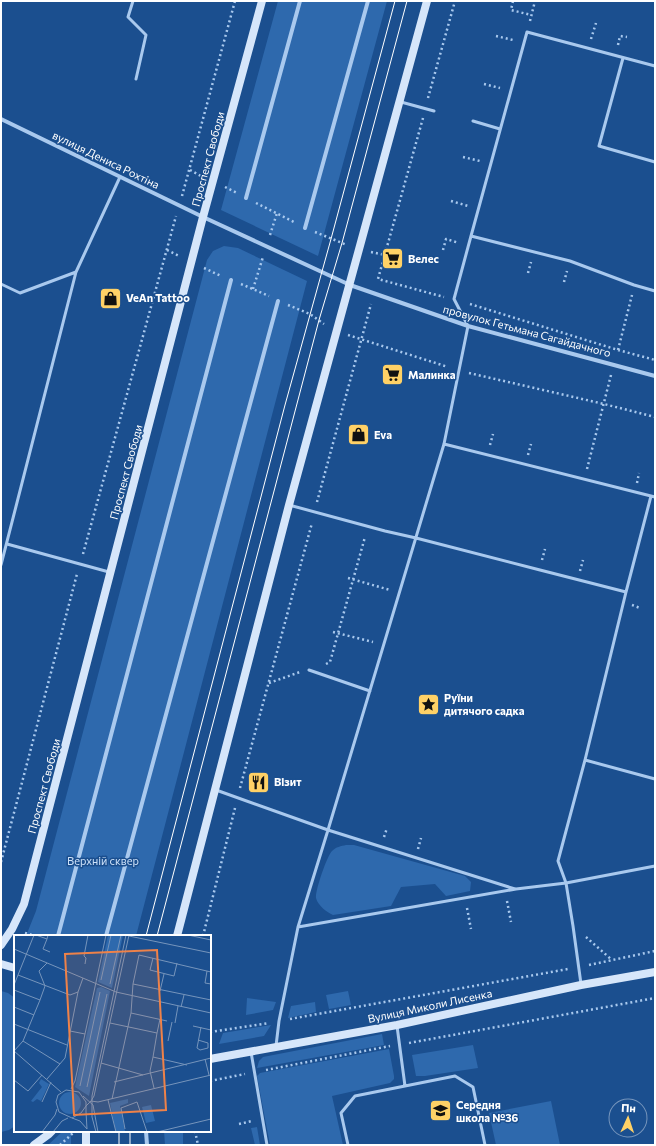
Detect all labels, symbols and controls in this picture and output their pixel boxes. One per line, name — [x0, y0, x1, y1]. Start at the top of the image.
street label: Проспект Свободи — [189, 110, 226, 208]
street label: вулиця Дениса Рохтіна — [51, 128, 162, 191]
supermarket icon: Велес — [380, 246, 406, 272]
place label: Велес — [408, 252, 439, 265]
shop icon: VeAn Tattoo — [98, 285, 124, 311]
place label: VeAn Tattoo — [126, 291, 190, 304]
street label: провулок Гетьмана Сагайдачного — [442, 302, 613, 359]
supermarket icon: Малинка — [380, 362, 406, 388]
place label: Малинка — [408, 368, 456, 381]
shop icon: Eva — [345, 422, 371, 448]
street label: Проспект Свободи — [107, 423, 144, 521]
place label: Eva — [374, 428, 392, 441]
place icon: Руїни дитячого садка — [415, 691, 441, 717]
place label: Руїни дитячого садка — [444, 691, 525, 717]
street label: Проспект Свободи — [25, 737, 62, 835]
restaurant icon: Візит — [246, 769, 272, 795]
place label: Візит — [274, 775, 302, 788]
park label: Верхній сквер — [67, 854, 139, 867]
inset map — [14, 935, 211, 1132]
street label: Вулиця Миколи Лисенка — [367, 986, 493, 1025]
school or university icon: Середня школа №36 — [428, 1098, 454, 1124]
place label: Середня школа №36 — [456, 1098, 519, 1124]
north arrow — [608, 1098, 648, 1138]
text: Пн — [621, 1101, 636, 1114]

